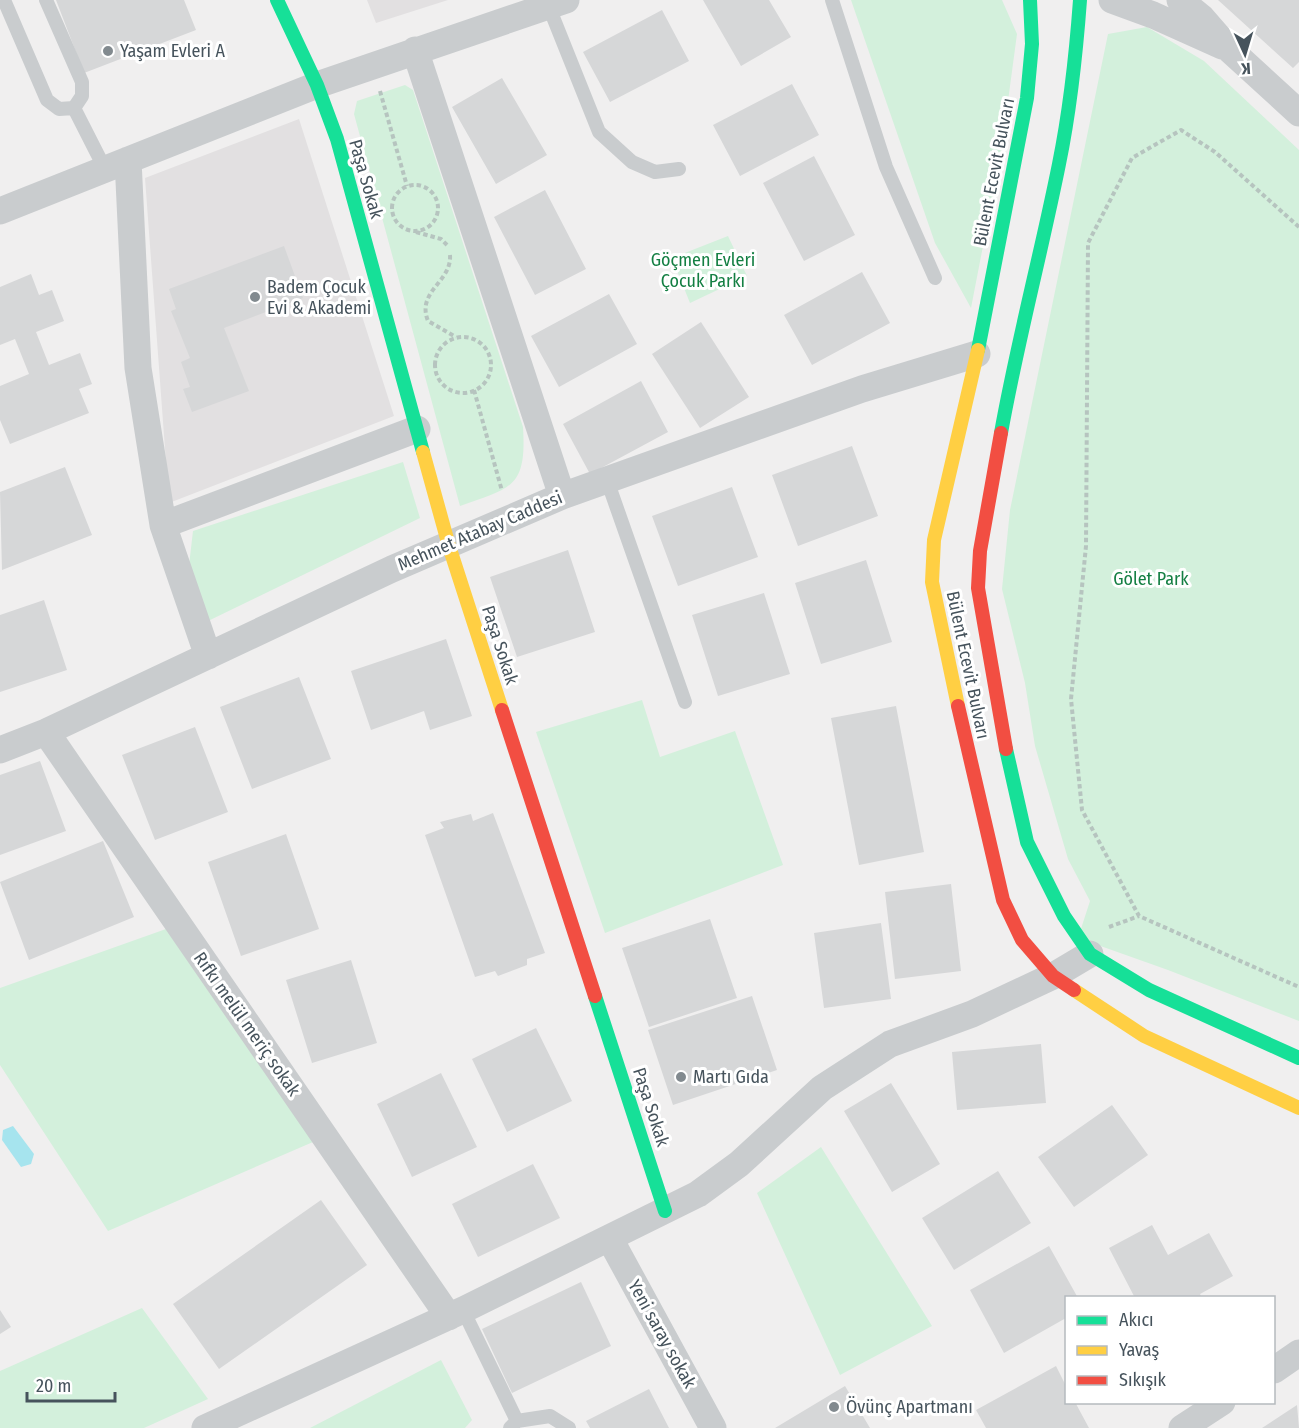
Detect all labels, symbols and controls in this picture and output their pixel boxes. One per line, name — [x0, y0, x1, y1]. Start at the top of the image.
north arrow — [1215, 24, 1275, 84]
place label: Yaşam Evleri A — [120, 40, 225, 62]
marker: Yaşam Evleri A — [101, 44, 115, 58]
text: K — [1240, 59, 1251, 78]
street label: Bülent Ecevit Bulvarı — [969, 96, 1019, 248]
street label: Paşa Sokak — [344, 137, 388, 222]
park label: Göçmen Evleri Çocuk Parkı — [651, 249, 755, 292]
place label: Badem Çocuk Evi & Akademi — [267, 276, 371, 319]
marker: Badem Çocuk Evi & Akademi — [248, 290, 262, 304]
street label: Mehmet Atabay Caddesi — [394, 486, 566, 576]
park label: Gölet Park — [1113, 568, 1189, 590]
street label: Bülent Ecevit Bulvarı — [942, 589, 994, 741]
street label: Paşa Sokak — [477, 603, 523, 688]
street label: Rıfkı melül meriç sokak — [189, 948, 305, 1101]
street label: Paşa Sokak — [628, 1065, 674, 1150]
place label: Martı Gıda — [693, 1066, 769, 1088]
marker: Martı Gıda — [674, 1070, 688, 1084]
street label: Yeni saray sokak — [623, 1276, 701, 1393]
legend — [1065, 1296, 1275, 1404]
text: Akıcı — [1119, 1309, 1154, 1331]
text: Yavaş — [1119, 1339, 1160, 1361]
scale bar — [27, 1365, 116, 1403]
text: Sıkışık — [1119, 1369, 1167, 1391]
text: 20 m — [36, 1375, 71, 1397]
place label: Övünç Apartmanı — [846, 1396, 973, 1418]
marker: Övünç Apartmanı — [827, 1400, 841, 1414]

